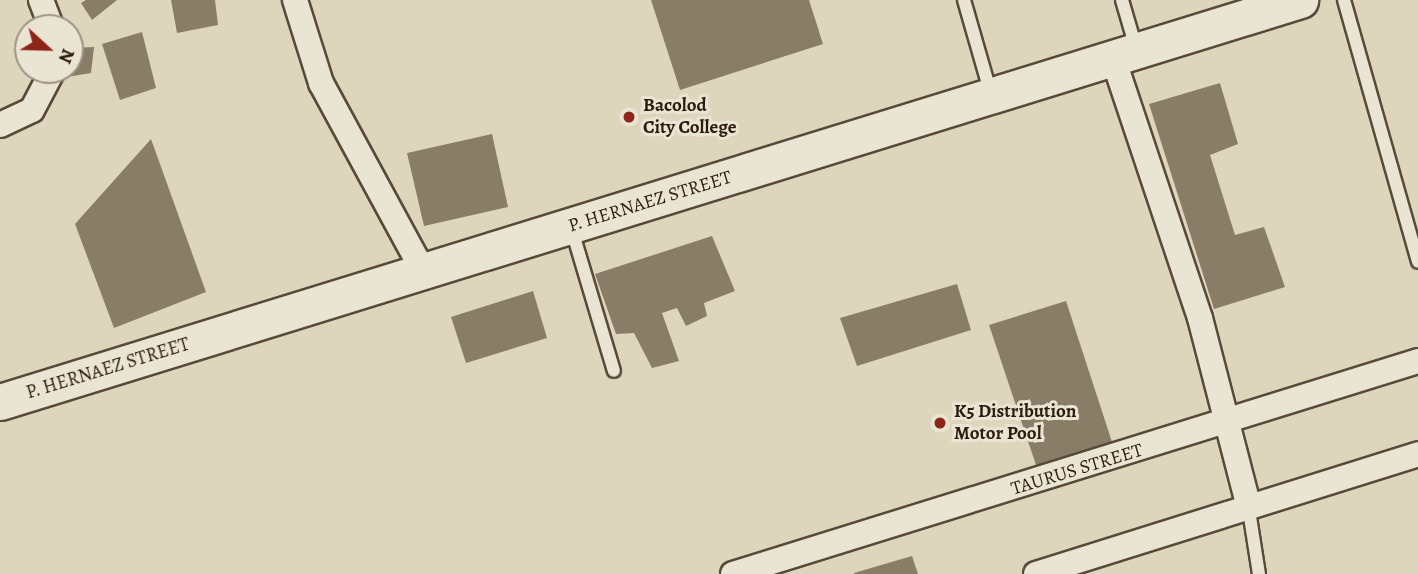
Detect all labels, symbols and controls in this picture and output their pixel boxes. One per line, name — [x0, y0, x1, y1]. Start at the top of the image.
north arrow — [14, 14, 84, 84]
text: N — [52, 45, 81, 67]
place label: Bacolod City College — [643, 95, 737, 139]
marker: Bacolod City College — [621, 109, 637, 125]
street label: P. HERNAEZ STREET — [565, 166, 735, 238]
street label: P. HERNAEZ STREET — [23, 333, 193, 405]
place label: K5 Distribution Motor Pool — [954, 401, 1076, 445]
marker: K5 Distribution Motor Pool — [932, 415, 948, 431]
street label: TAURUS STREET — [1008, 439, 1146, 501]

